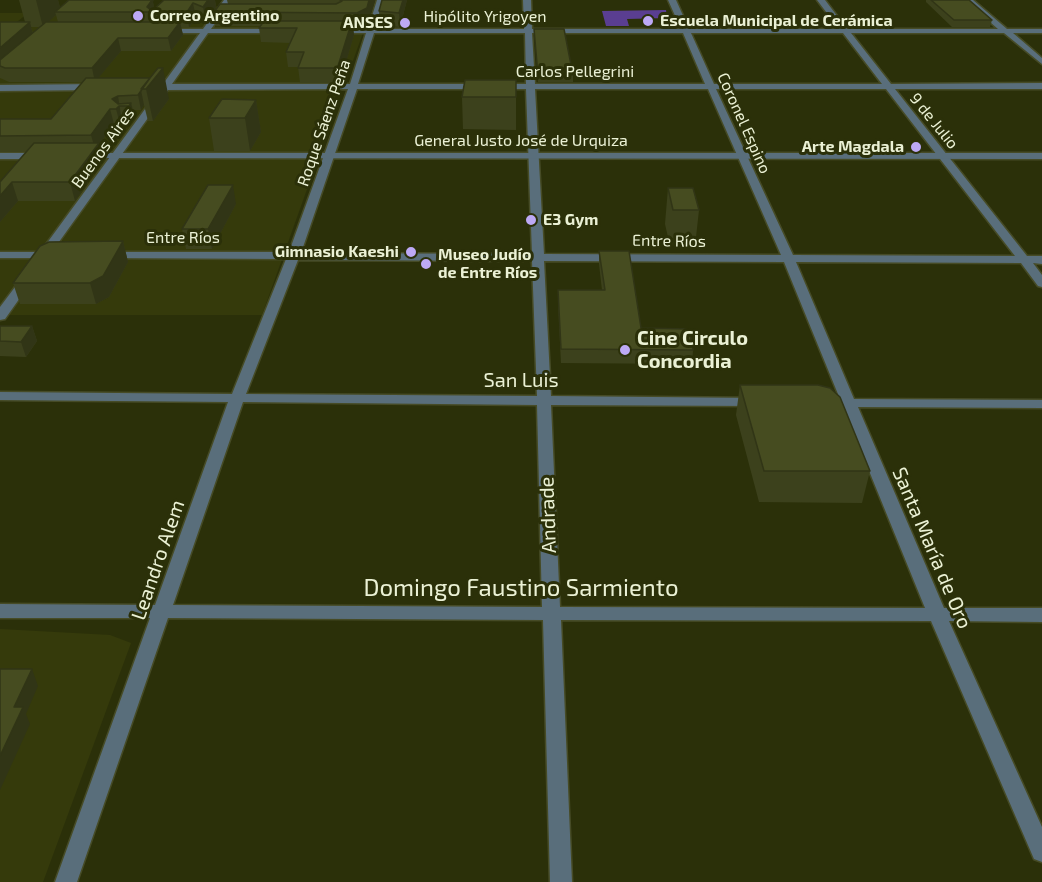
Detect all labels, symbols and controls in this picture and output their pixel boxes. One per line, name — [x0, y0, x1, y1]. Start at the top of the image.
place label: Correo Argentino — [150, 6, 279, 26]
street label: Hipólito Yrigoyen — [423, 7, 547, 27]
marker: Correo Argentino — [131, 9, 145, 23]
place label: Escuela Municipal de Cerámica — [660, 11, 893, 31]
place label: ANSES — [343, 13, 393, 33]
marker: Escuela Municipal de Cerámica — [641, 14, 655, 28]
marker: ANSES — [398, 16, 412, 30]
street label: Roque Sáenz Peña — [293, 57, 355, 189]
street label: Carlos Pellegrini — [516, 62, 634, 82]
street label: Coronel Espino — [713, 70, 775, 176]
street label: 9 de Julio — [906, 89, 962, 153]
street label: Buenos Aires — [67, 104, 139, 192]
street label: General Justo José de Urquiza — [414, 131, 628, 151]
place label: Arte Magdala — [802, 137, 904, 157]
marker: Arte Magdala — [909, 140, 923, 154]
place label: E3 Gym — [543, 210, 598, 230]
marker: E3 Gym — [524, 213, 538, 227]
street label: Entre Ríos — [146, 228, 220, 248]
street label: Entre Ríos — [632, 231, 706, 251]
place label: Gimnasio Kaeshi — [275, 242, 399, 262]
marker: Gimnasio Kaeshi — [404, 245, 418, 259]
place label: Museo Judío de Entre Ríos — [438, 245, 537, 283]
marker: Museo Judío de Entre Ríos — [419, 257, 433, 271]
place label: Cine Circulo Concordia — [637, 326, 748, 373]
marker: Cine Circulo Concordia — [618, 343, 632, 357]
street label: San Luis — [483, 368, 559, 392]
street label: Santa María de Oro — [887, 464, 977, 632]
street label: Andrade — [535, 476, 561, 554]
street label: Leandro Alem — [126, 497, 190, 623]
street label: Domingo Faustino Sarmiento — [363, 574, 679, 602]

